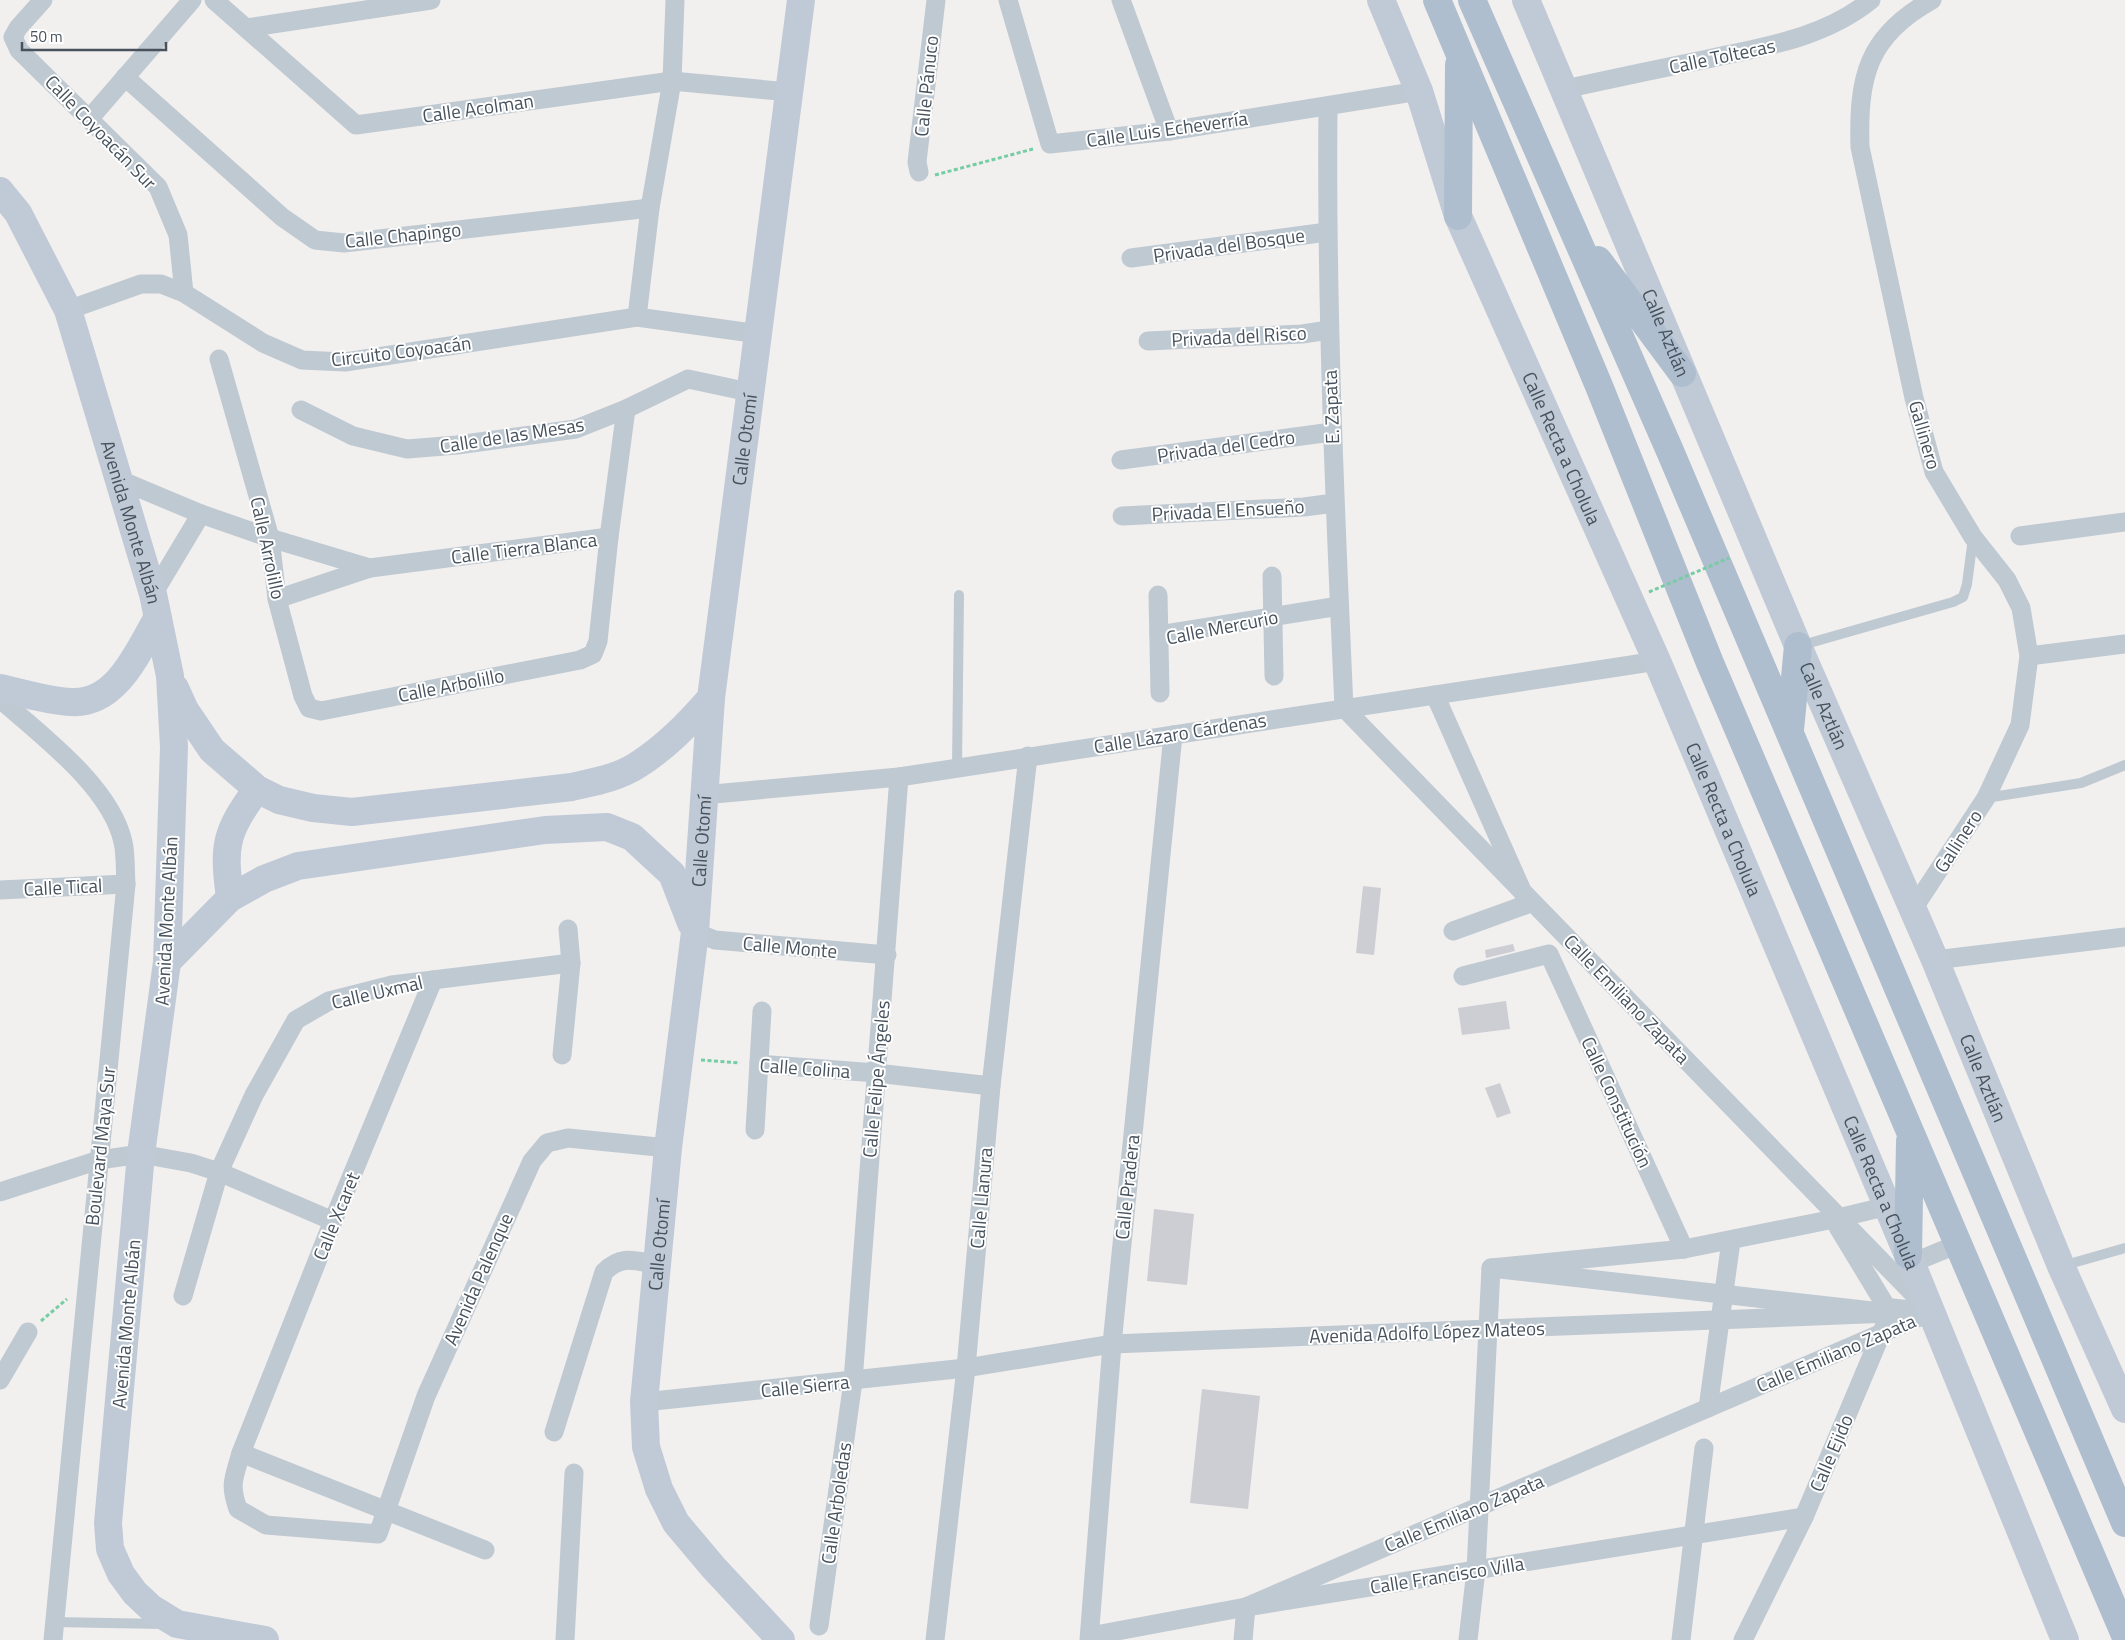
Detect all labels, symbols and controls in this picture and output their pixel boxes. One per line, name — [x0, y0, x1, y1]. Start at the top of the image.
scale bar — [22, 20, 166, 52]
text: 50 m — [30, 25, 63, 48]
street label: Calle Toltecas — [1666, 30, 1778, 81]
street label: Calle Pánuco — [906, 34, 945, 138]
street label: Calle Coyoacán Sur — [39, 68, 164, 196]
street label: Calle Acolman — [421, 85, 535, 130]
street label: Calle Luis Echeverría — [1085, 103, 1250, 154]
street label: Calle Chapingo — [343, 214, 462, 255]
street label: Privada del Bosque — [1151, 220, 1307, 269]
street label: Calle Aztlán — [1635, 284, 1698, 381]
street label: Privada del Risco — [1171, 317, 1307, 354]
street label: Circuito Coyoacán — [329, 328, 473, 373]
street label: Calle Recta a Cholula — [1515, 367, 1609, 530]
street label: E. Zapata — [1315, 369, 1346, 445]
street label: Calle Otomí — [724, 391, 764, 487]
street label: Gallinero — [1902, 397, 1949, 473]
street label: Calle de las Mesas — [438, 409, 586, 460]
street label: Privada del Cedro — [1155, 421, 1297, 470]
street label: Avenida Monte Albán — [94, 437, 170, 606]
street label: Privada El Ensueño — [1151, 491, 1305, 528]
street label: Calle Arrolillo — [243, 494, 293, 602]
street label: Calle Tierra Blanca — [449, 524, 599, 571]
street label: Calle Mercurio — [1163, 601, 1280, 652]
street label: Calle Aztlán — [1793, 657, 1856, 754]
street label: Calle Arbolillo — [395, 660, 507, 709]
street label: Calle Lázaro Cárdenas — [1092, 705, 1268, 760]
street label: Calle Recta a Cholula — [1679, 738, 1770, 901]
street label: Calle Otomí — [683, 793, 718, 888]
street label: Gallinero — [1926, 803, 1989, 878]
street label: Avenida Monte Albán — [147, 836, 184, 1006]
street label: Calle Tical — [23, 870, 103, 903]
street label: Calle Emiliano Zapata — [1558, 927, 1697, 1071]
street label: Calle Monte — [742, 928, 838, 965]
street label: Calle Uxmal — [328, 967, 425, 1016]
street label: Calle Felipe Ángeles — [854, 999, 897, 1159]
street label: Calle Aztlán — [1953, 1029, 2015, 1126]
street label: Calle Constitución — [1574, 1031, 1661, 1172]
street label: Calle Colina — [759, 1050, 852, 1085]
street label: Boulevard Maya Sur — [77, 1065, 122, 1227]
street label: Calle Recta a Cholula — [1837, 1111, 1928, 1274]
street label: Calle Pradera — [1107, 1132, 1146, 1241]
street label: Calle Llanura — [962, 1146, 999, 1250]
street label: Calle Xcaret — [305, 1167, 367, 1264]
street label: Calle Otomí — [640, 1196, 677, 1292]
street label: Avenida Palenque — [435, 1208, 520, 1350]
street label: Avenida Monte Albán — [104, 1238, 147, 1410]
street label: Calle Emiliano Zapata — [1751, 1306, 1921, 1399]
street label: Avenida Adolfo López Mateos — [1309, 1313, 1545, 1350]
street label: Calle Sierra — [759, 1366, 851, 1405]
street label: Calle Ejido — [1801, 1410, 1860, 1496]
street label: Calle Arboledas — [813, 1440, 858, 1566]
street label: Calle Emiliano Zapata — [1379, 1466, 1549, 1559]
street label: Calle Francisco Villa — [1368, 1548, 1526, 1601]

